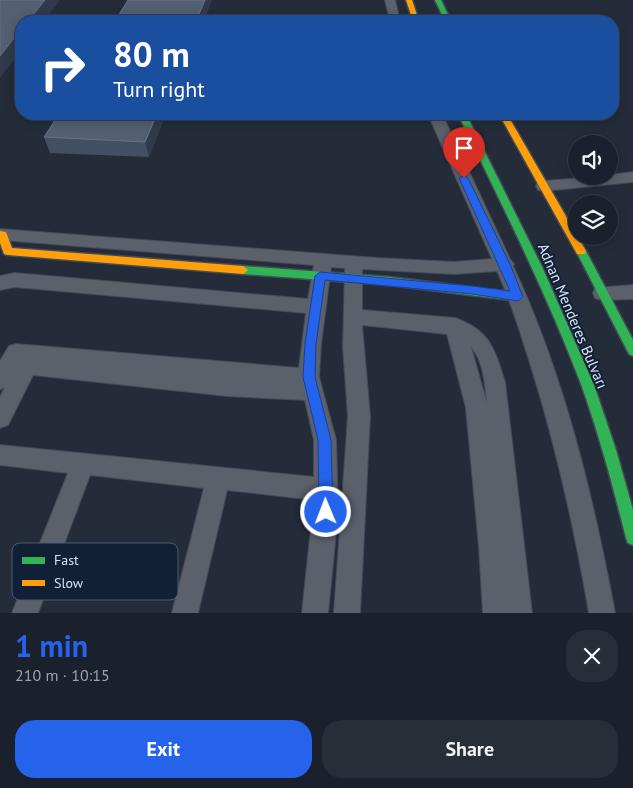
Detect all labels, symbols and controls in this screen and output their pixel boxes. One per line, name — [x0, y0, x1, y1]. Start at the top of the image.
text: 80 m — [113, 31, 190, 77]
icon: right — [30, 35, 95, 100]
text: Turn right — [113, 75, 205, 103]
pin — [443, 127, 485, 178]
icon: arrive — [450, 134, 478, 162]
map controls — [568, 135, 618, 245]
button: sound — [568, 135, 618, 185]
button: layers — [568, 195, 618, 245]
street label: Adnan Menderes Bulvarı — [534, 240, 612, 392]
position arrow — [299, 485, 351, 537]
legend — [12, 543, 178, 600]
text: Fast — [54, 551, 79, 569]
text: Slow — [54, 574, 84, 592]
text: 1 min — [15, 626, 88, 665]
button: close — [566, 630, 618, 682]
text: 210 m · 10:15 — [15, 665, 110, 685]
button: Exit — [15, 720, 312, 778]
button: Share — [322, 720, 618, 778]

